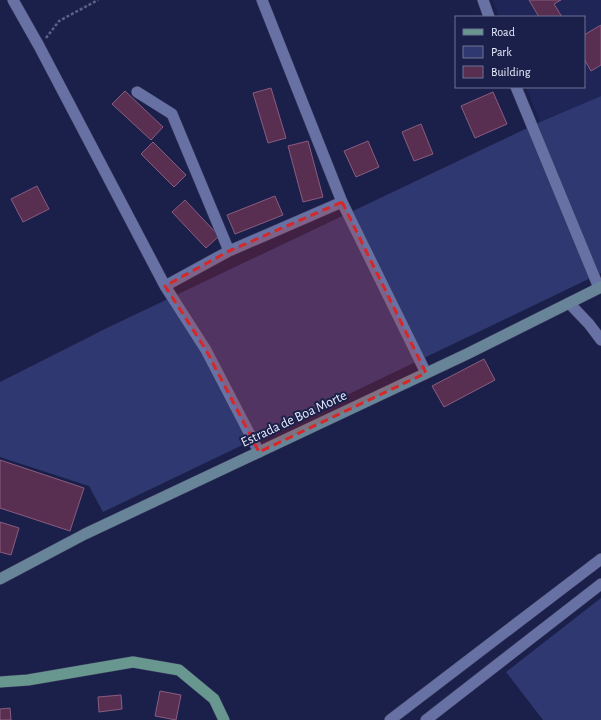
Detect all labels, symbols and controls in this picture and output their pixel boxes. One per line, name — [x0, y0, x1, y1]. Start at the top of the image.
legend — [455, 16, 585, 88]
text: Road — [491, 26, 515, 38]
text: Park — [491, 46, 512, 58]
text: Building — [491, 66, 531, 78]
street label: Estrada de Boa Morte — [239, 388, 349, 450]

